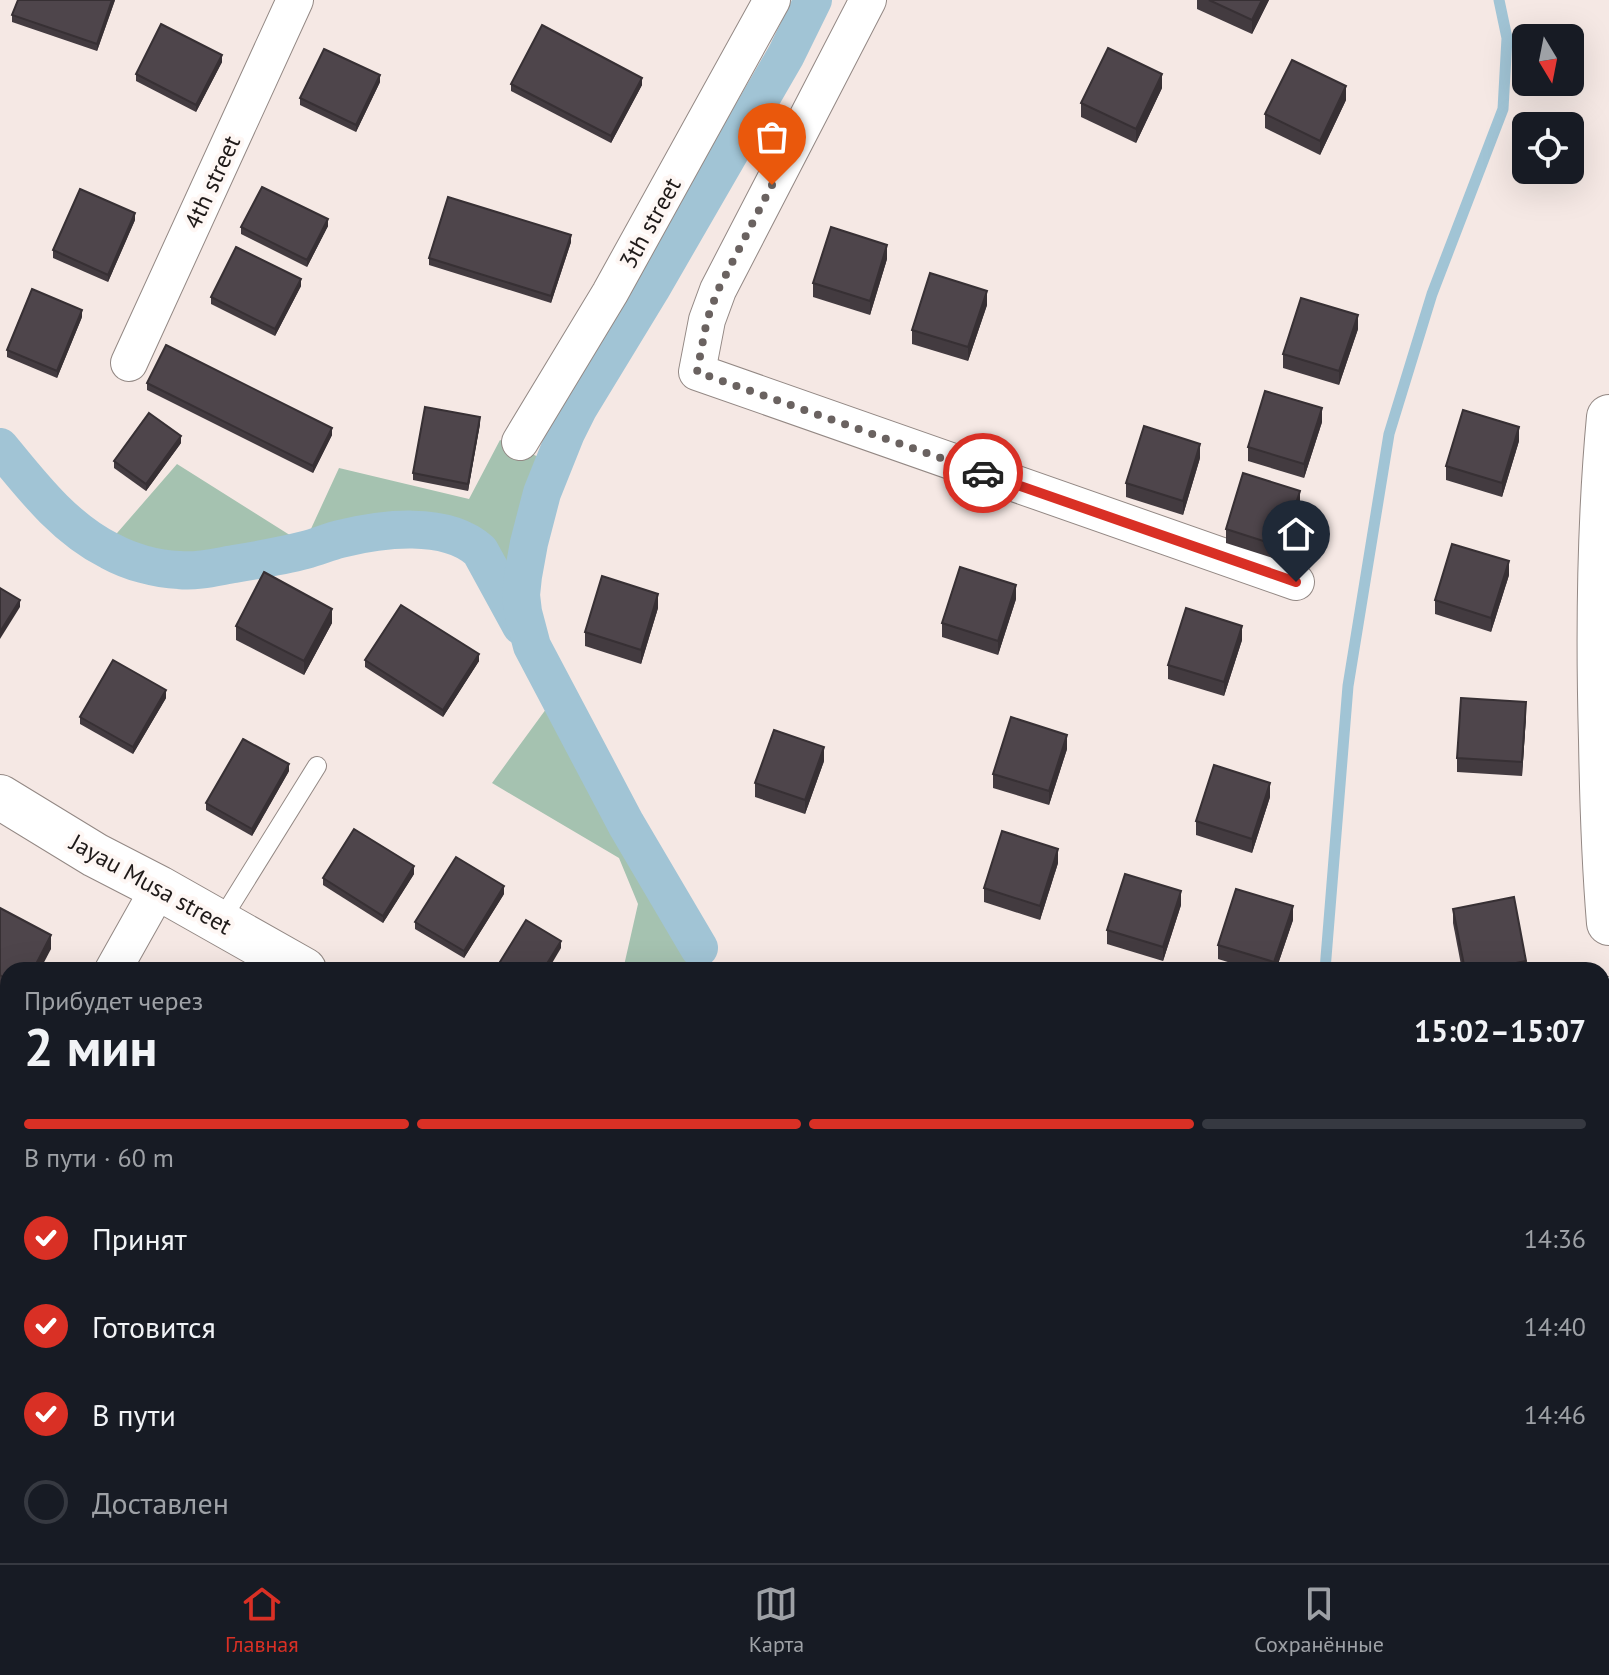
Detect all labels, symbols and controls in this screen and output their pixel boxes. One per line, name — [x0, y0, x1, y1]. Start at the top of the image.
north arrow — [1512, 24, 1584, 96]
map controls — [1512, 24, 1584, 184]
pin — [738, 103, 806, 185]
button: locate — [1512, 112, 1584, 184]
icon: bag — [750, 115, 794, 159]
street label: 4th street — [177, 130, 247, 234]
street label: 3th street — [612, 172, 688, 274]
courier — [943, 433, 1023, 513]
icon: car — [961, 451, 1005, 495]
pin — [1262, 500, 1330, 582]
icon: home — [1274, 512, 1318, 556]
street label: Jayau Musa street — [64, 826, 237, 941]
text: Прибудет через — [24, 984, 203, 1017]
text: 15:02–15:07 — [1414, 1011, 1586, 1050]
text: 2 мин — [24, 1013, 158, 1080]
text: В пути · 60 m — [24, 1141, 174, 1174]
icon: check — [24, 1216, 68, 1260]
text: Принят — [92, 1219, 187, 1258]
text: 14:36 — [1524, 1222, 1586, 1255]
icon: check — [24, 1304, 68, 1348]
text: Готовится — [92, 1307, 216, 1346]
text: 14:40 — [1524, 1310, 1586, 1343]
icon: check — [24, 1392, 68, 1436]
text: В пути — [92, 1395, 176, 1434]
text: 14:46 — [1524, 1398, 1586, 1431]
text: Доставлен — [92, 1483, 229, 1522]
tab: Главная — [225, 1582, 299, 1658]
tab: Карта — [749, 1582, 804, 1658]
tab: Сохранённые — [1254, 1582, 1384, 1658]

